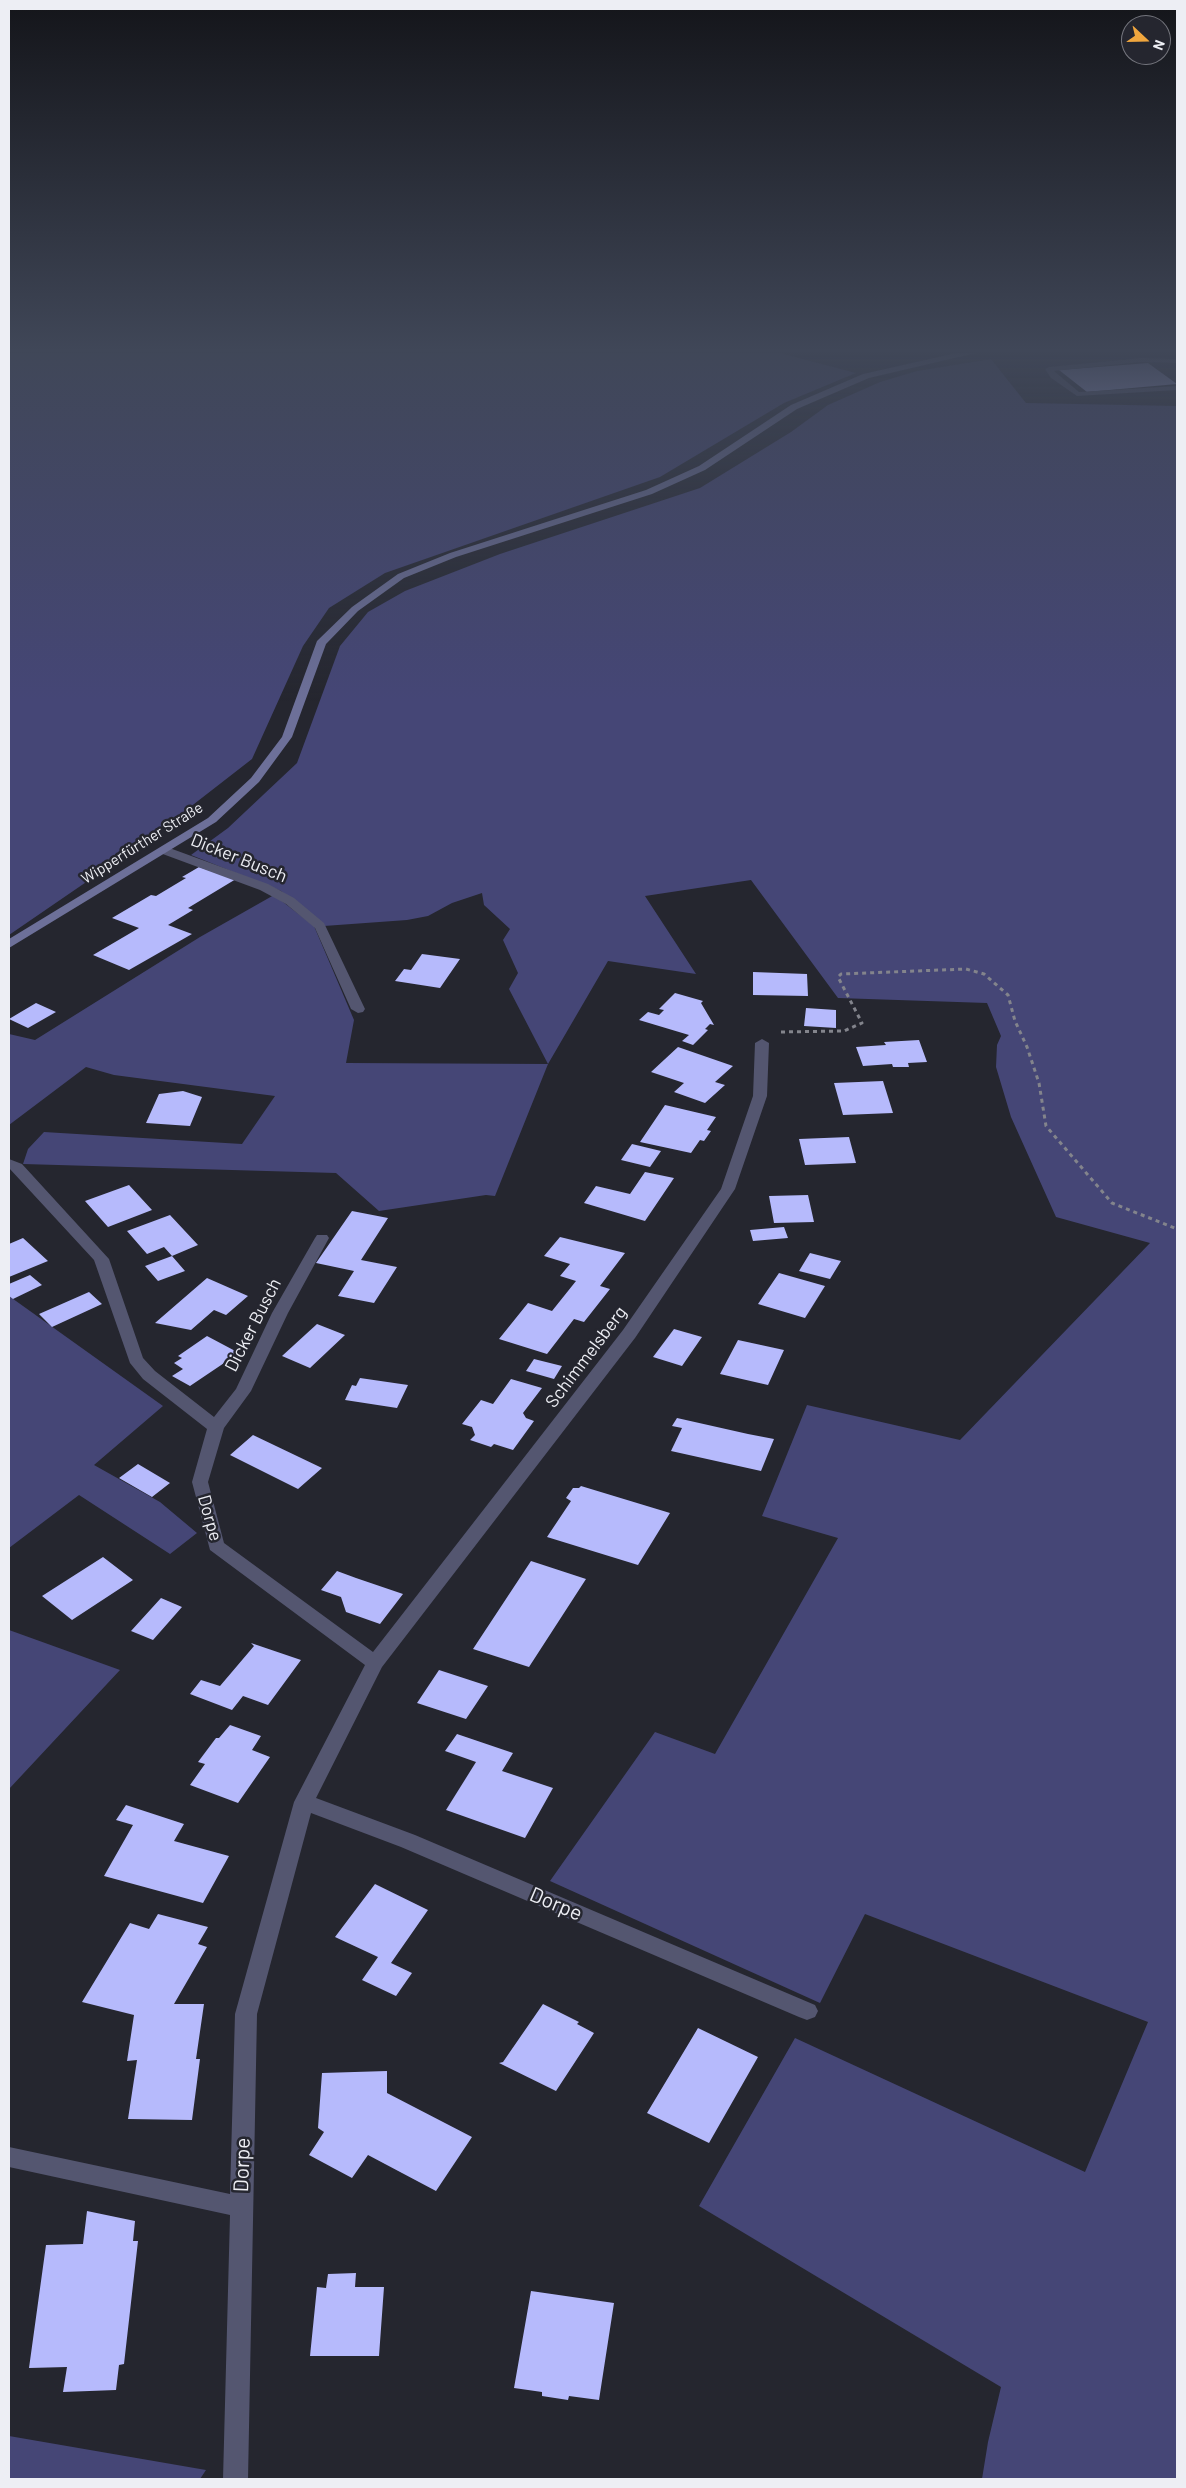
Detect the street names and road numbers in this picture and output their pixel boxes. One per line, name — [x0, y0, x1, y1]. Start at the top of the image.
street label: Wipperfürther Straße — [78, 798, 206, 888]
street label: Dicker Busch — [188, 829, 290, 887]
street label: Dicker Busch — [220, 1275, 286, 1375]
street label: Schimmelsberg — [541, 1302, 631, 1412]
street label: Dorpe — [193, 1492, 227, 1544]
street label: Dorpe — [526, 1882, 586, 1926]
street label: Dorpe — [228, 2137, 256, 2193]

